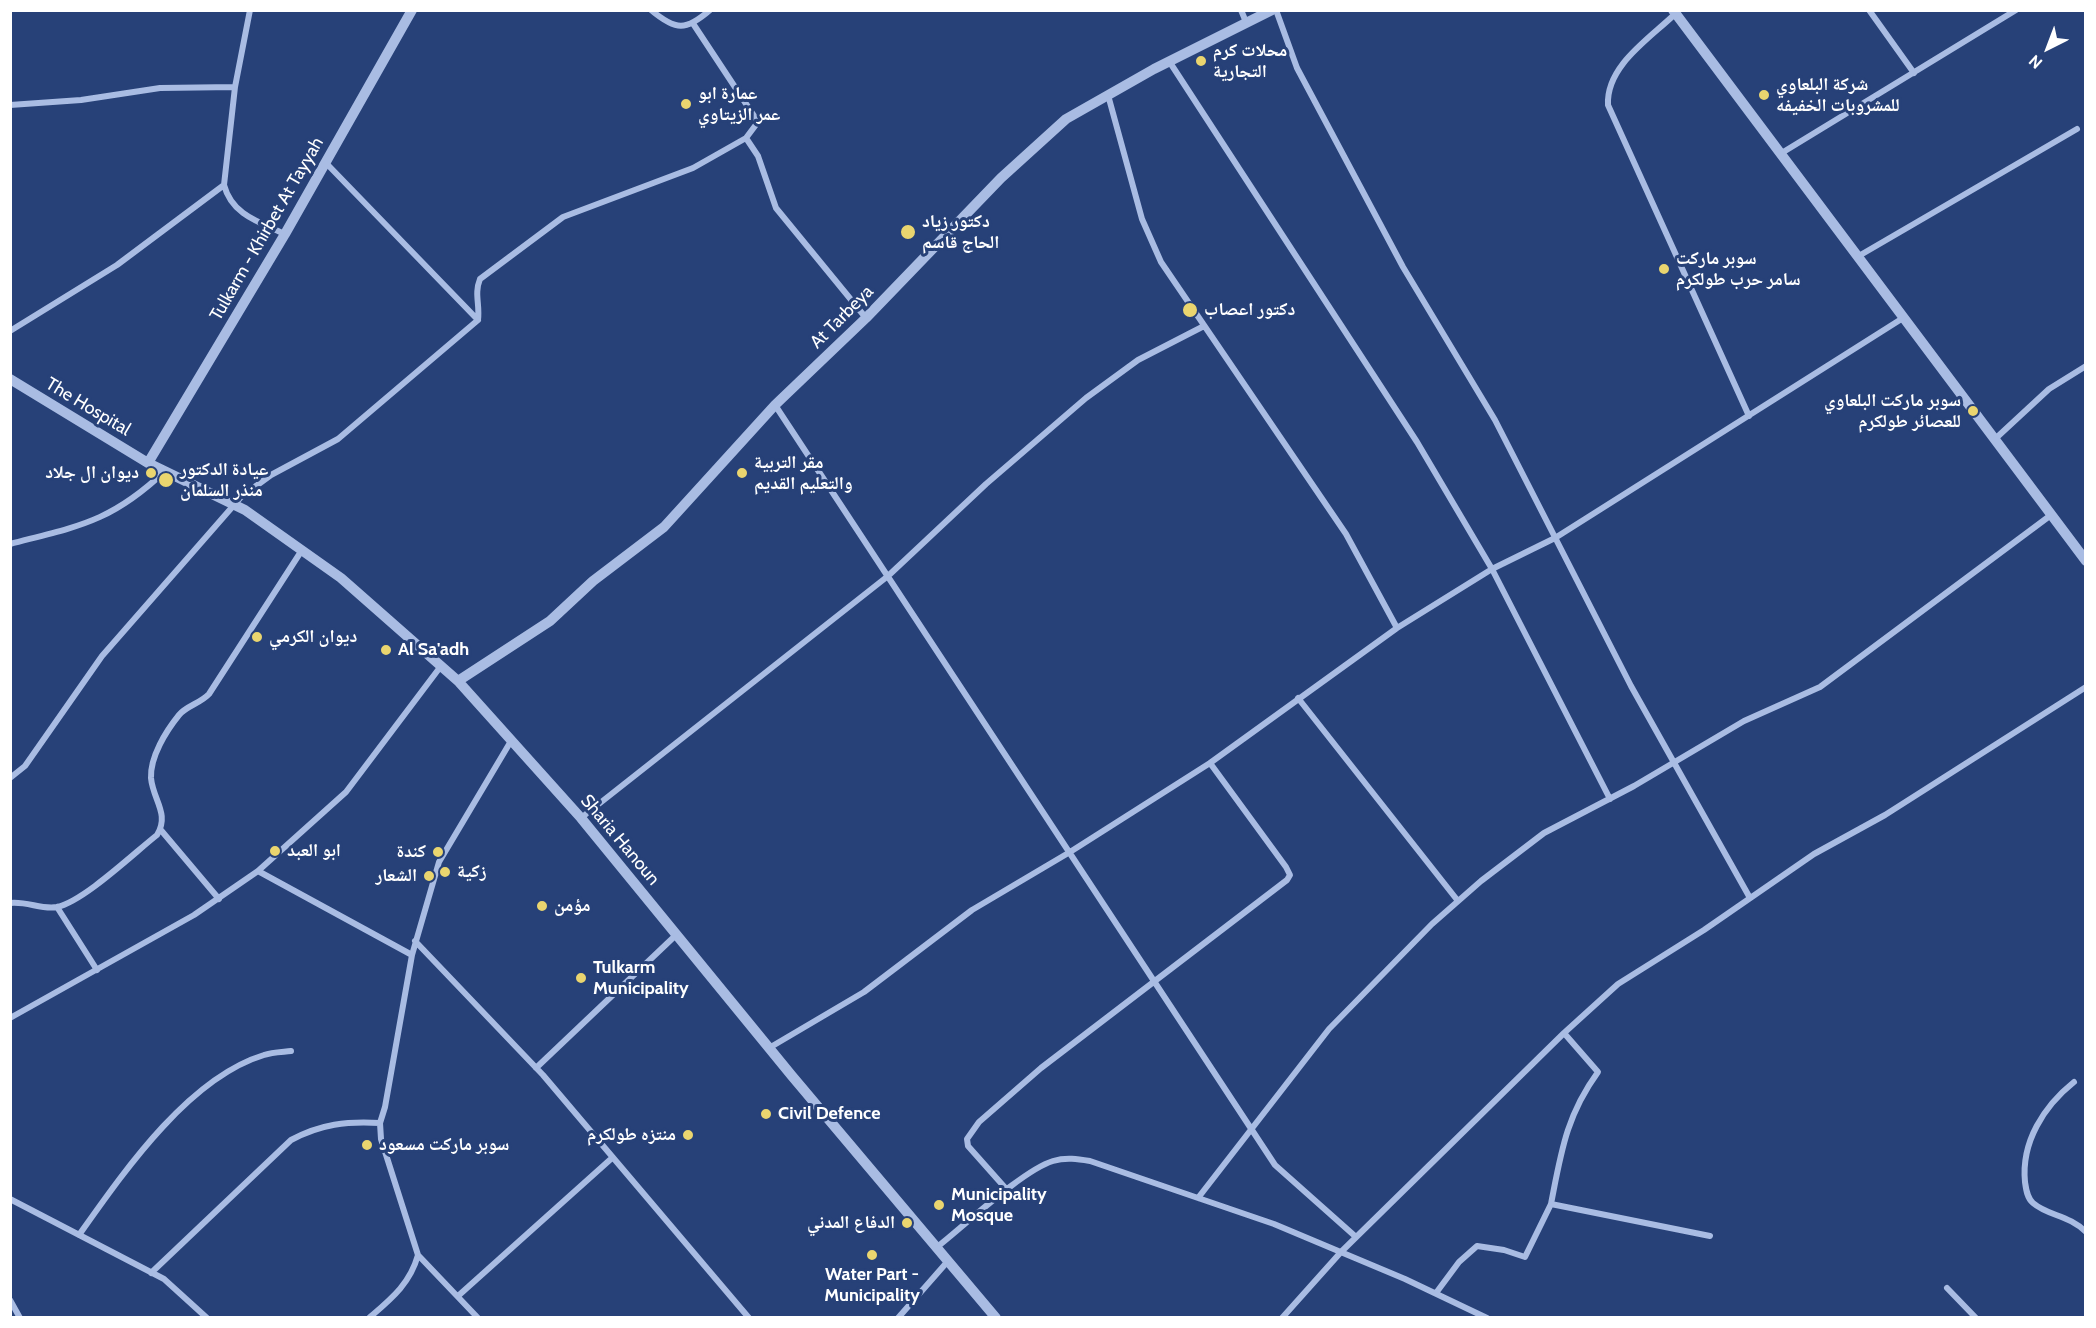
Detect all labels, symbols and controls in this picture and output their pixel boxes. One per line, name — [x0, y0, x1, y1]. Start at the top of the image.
north arrow — [2018, 18, 2078, 78]
place label: محلات كرم التجارية — [1213, 40, 1287, 82]
text: N — [2025, 51, 2046, 73]
marker: محلات كرم التجارية — [1194, 54, 1208, 68]
place label: شركة البلعاوي للمشروبات الخفيفه — [1776, 74, 1900, 116]
place label: عمارة ابو عمر الزيتاوي — [698, 83, 780, 125]
marker: شركة البلعاوي للمشروبات الخفيفه — [1757, 88, 1771, 102]
marker: عمارة ابو عمر الزيتاوي — [679, 97, 693, 111]
street label: Tulkarm - Khirbet At Tayyah — [206, 133, 328, 325]
place label: دكتور زياد الحاج قاسم — [922, 211, 999, 254]
marker: دكتور زياد الحاج قاسم — [899, 223, 917, 241]
place label: سوبر ماركت سامر حرب طولكرم — [1676, 248, 1801, 290]
marker: سوبر ماركت سامر حرب طولكرم — [1657, 262, 1671, 276]
street label: At Tarbeya — [806, 281, 878, 353]
place label: دكتور اعصاب — [1204, 299, 1295, 321]
marker: دكتور اعصاب — [1181, 301, 1199, 319]
street label: The Hospital — [42, 373, 134, 441]
place label: سوبر ماركت البلعاوي للعصائر طولكرم — [1824, 390, 1961, 432]
marker: سوبر ماركت البلعاوي للعصائر طولكرم — [1966, 404, 1980, 418]
place label: مقر التربية والتعليم القديم — [754, 452, 853, 494]
place label: عيادة الدكتور منذر السلمان — [180, 459, 268, 502]
place label: ديوان ال جلاد — [45, 462, 139, 484]
marker: ديوان ال جلاد — [144, 466, 158, 480]
marker: مقر التربية والتعليم القديم — [735, 466, 749, 480]
marker: عيادة الدكتور منذر السلمان — [157, 471, 175, 489]
place label: ديوان الكرمي — [269, 626, 357, 648]
marker: ديوان الكرمي — [250, 630, 264, 644]
place label: Al Sa'adh — [398, 639, 469, 661]
marker: Al Sa'adh — [379, 643, 393, 657]
street label: Sharia Hanoun — [576, 790, 664, 890]
place label: ابو العبد — [287, 840, 341, 862]
place label: كندة — [396, 841, 426, 863]
marker: ابو العبد — [268, 844, 282, 858]
marker: كندة — [431, 845, 445, 859]
place label: زكية — [457, 861, 487, 883]
place label: الشعار — [375, 865, 417, 887]
marker: زكية — [438, 865, 452, 879]
marker: الشعار — [422, 869, 436, 883]
place label: مؤمن — [554, 895, 591, 917]
marker: مؤمن — [535, 899, 549, 913]
place label: Tulkarm Municipality — [593, 957, 689, 1000]
marker: Tulkarm Municipality — [574, 971, 588, 985]
place label: Civil Defence — [778, 1103, 880, 1125]
marker: Civil Defence — [759, 1107, 773, 1121]
place label: منتزه طولكرم — [587, 1124, 676, 1146]
marker: منتزه طولكرم — [681, 1128, 695, 1142]
place label: سوبر ماركت مسعود — [379, 1134, 509, 1156]
marker: سوبر ماركت مسعود — [360, 1138, 374, 1152]
place label: Municipality Mosque — [951, 1184, 1047, 1226]
marker: Municipality Mosque — [932, 1198, 946, 1212]
place label: الدفاع المدني — [807, 1212, 895, 1234]
marker: الدفاع المدني — [900, 1216, 914, 1230]
marker: Water Part - Municipality — [865, 1248, 879, 1262]
place label: Water Part - Municipality — [824, 1264, 920, 1306]

